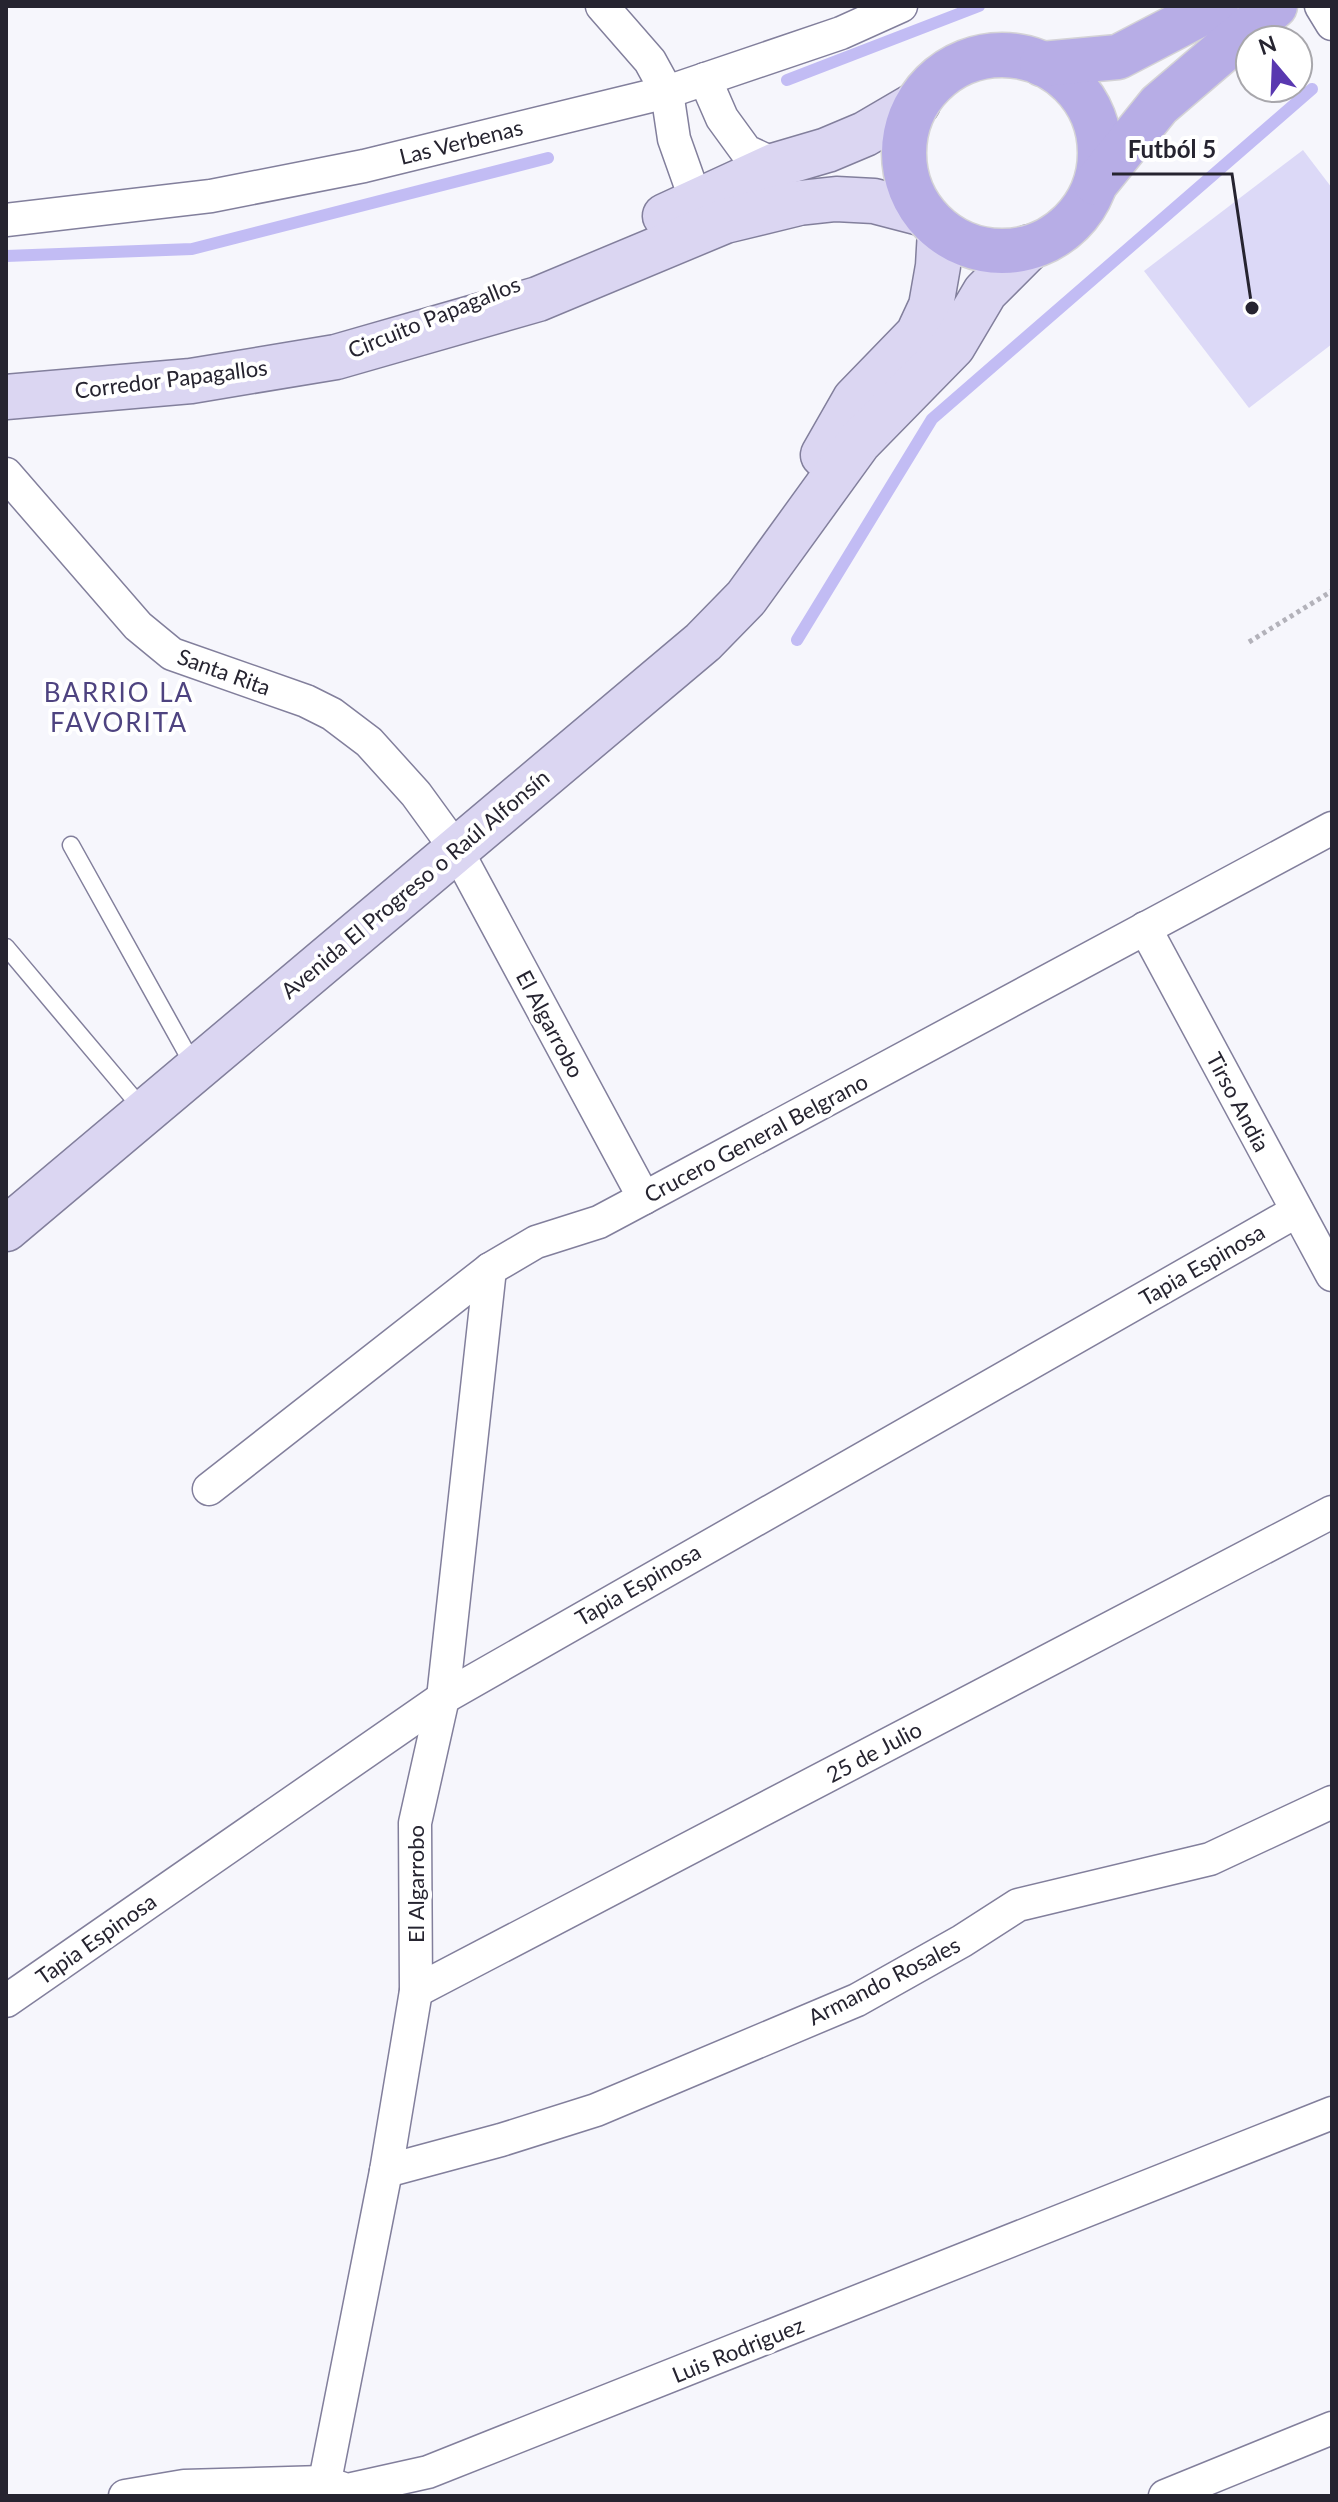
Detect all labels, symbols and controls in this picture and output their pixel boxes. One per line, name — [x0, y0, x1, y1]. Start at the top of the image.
north arrow — [1234, 24, 1314, 104]
text: N — [1255, 29, 1280, 60]
street label: Las Verbenas — [396, 113, 525, 170]
callout: Futból 5 — [1112, 126, 1232, 174]
text: Futból 5 — [1128, 134, 1216, 163]
street label: Circuito Papagallos — [344, 270, 524, 363]
street label: Corredor Papagallos — [73, 353, 269, 404]
street label: Santa Rita — [174, 642, 274, 701]
district label: BARRIO LA FAVORITA — [44, 676, 194, 738]
street label: Avenida El Progreso o Raúl Alfonsín — [275, 763, 554, 1004]
street label: El Algarrobo — [511, 965, 590, 1082]
street label: Tirso Andia — [1201, 1047, 1276, 1156]
street label: Crucero General Belgrano — [639, 1067, 872, 1208]
street label: Tapia Espinosa — [1134, 1218, 1269, 1311]
street label: Tapia Espinosa — [570, 1538, 705, 1631]
street label: 25 de Julio — [821, 1715, 926, 1788]
street label: El Algarrobo — [402, 1825, 429, 1943]
street label: Tapia Espinosa — [30, 1887, 161, 1990]
street label: Armando Rosales — [803, 1931, 964, 2030]
street label: Luis Rodriguez — [668, 2311, 808, 2388]

